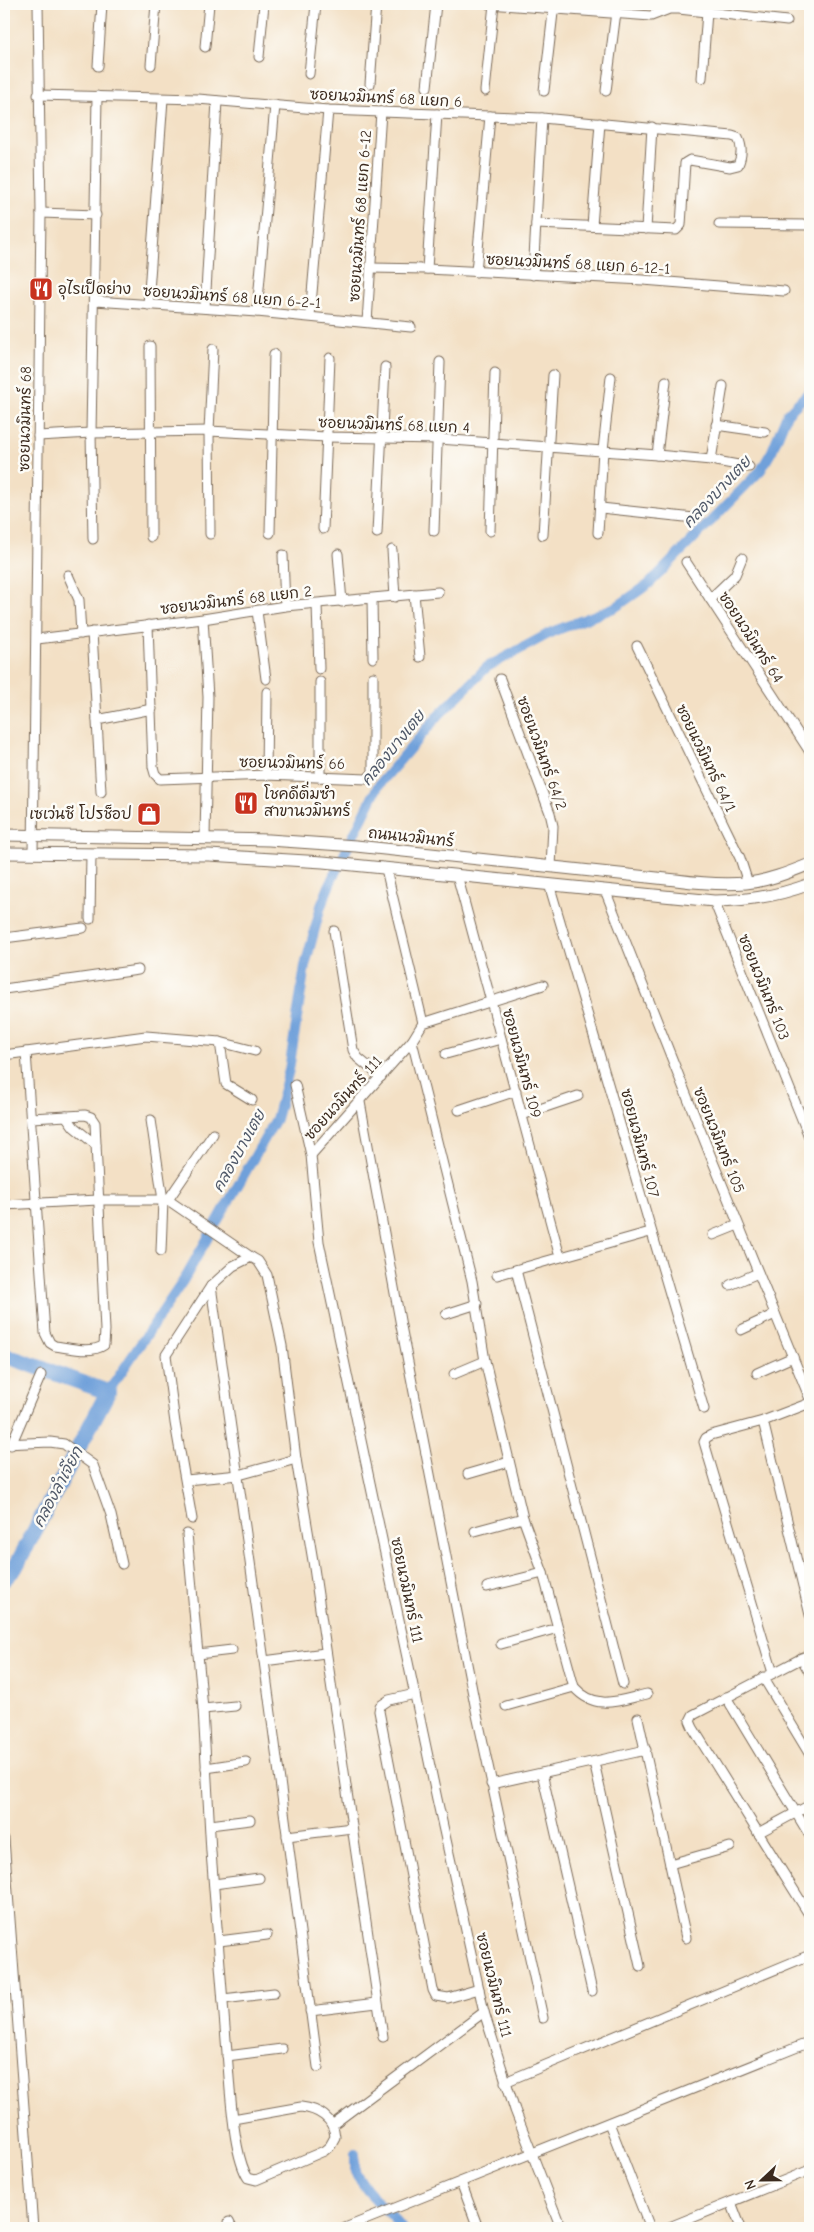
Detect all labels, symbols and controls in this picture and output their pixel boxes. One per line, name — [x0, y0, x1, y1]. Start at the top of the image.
street label: ซอยนวมินทร์ 68 แยก 6 — [309, 84, 463, 111]
street label: ซอยนวมินทร์ 68 แยก 6-12 — [344, 129, 375, 303]
street label: ซอยนวมินทร์ 68 แยก 6-12-1 — [485, 249, 671, 278]
restaurant icon: อุไรเป็ดย่าง — [28, 276, 54, 302]
place label: อุไรเป็ดย่าง — [58, 279, 131, 300]
street label: ซอยนวมินทร์ 68 แยก 6-2-1 — [142, 281, 322, 312]
street label: ซอยนวมินทร์ 68 — [14, 366, 35, 472]
street label: ซอยนวมินทร์ 68 แยก 4 — [318, 412, 470, 437]
water label: คลองบางเตย — [679, 451, 756, 531]
street label: ซอยนวมินทร์ 68 แยก 2 — [159, 581, 313, 618]
street label: ซอยนวมินทร์ 64 — [715, 588, 788, 686]
street label: ซอยนวมินทร์ 64/2 — [513, 693, 572, 812]
street label: ซอยนวมินทร์ 64/1 — [672, 701, 741, 815]
water label: คลองบางเตย — [357, 706, 430, 789]
street label: ซอยนวมินทร์ 66 — [239, 752, 345, 773]
place label: โชคดีติ่มซำ สาขานวมินทร์ — [264, 781, 351, 820]
restaurant icon: โชคดีติ่มซำ สาขานวมินทร์ — [233, 790, 259, 816]
shop icon: เซเว่นซี โปรช็อป — [136, 801, 162, 827]
place label: เซเว่นซี โปรช็อป — [29, 804, 132, 823]
street label: ถนนนวมินทร์ — [367, 823, 455, 851]
street label: ซอยนวมินทร์ 103 — [735, 931, 794, 1042]
street label: ซอยนวมินทร์ 109 — [499, 1006, 546, 1120]
street label: ซอยนวมินทร์ 111 — [300, 1051, 386, 1144]
street label: ซอยนวมินทร์ 105 — [690, 1084, 749, 1196]
street label: ซอยนวมินทร์ 107 — [617, 1086, 664, 1199]
water label: คลองบางเตย — [209, 1105, 270, 1195]
water label: คลองลำเจียก — [28, 1442, 87, 1530]
street label: ซอยนวมินทร์ 111 — [387, 1535, 428, 1644]
street label: ซอยนวมินทร์ 111 — [472, 1930, 517, 2039]
north arrow — [736, 2154, 786, 2204]
text: N — [741, 2177, 760, 2192]

